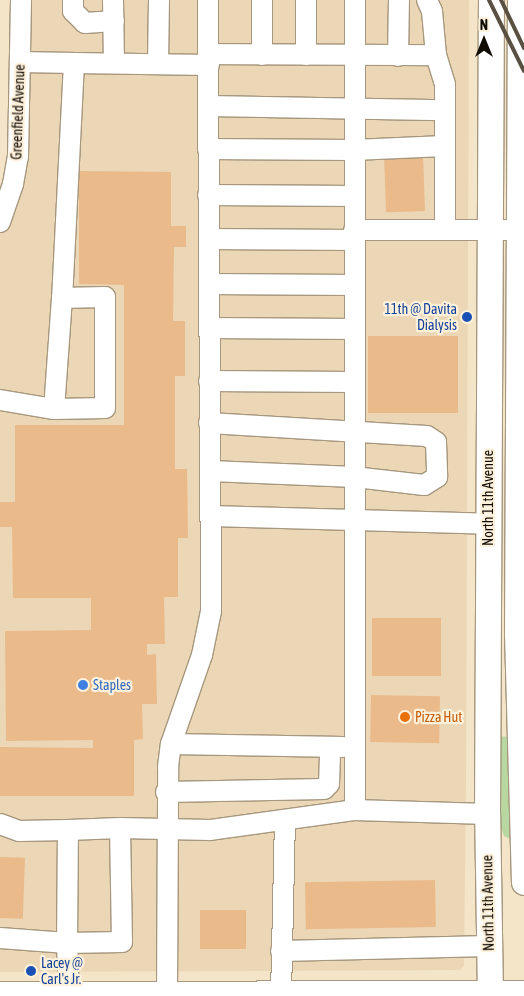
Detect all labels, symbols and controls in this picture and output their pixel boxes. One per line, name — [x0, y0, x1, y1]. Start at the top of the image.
north arrow — [459, 15, 509, 65]
text: N — [480, 17, 488, 33]
street label: Greenfield Avenue — [8, 64, 28, 160]
place label: 11th @ Davita Dialysis — [384, 301, 457, 334]
marker: 11th @ Davita Dialysis — [461, 311, 473, 323]
street label: North 11th Avenue — [480, 450, 496, 546]
place label: Staples — [93, 677, 131, 693]
marker: Staples — [77, 679, 89, 691]
place label: Pizza Hut — [415, 709, 462, 725]
marker: Pizza Hut — [399, 711, 411, 723]
street label: North 11th Avenue — [479, 855, 497, 951]
place label: Lacey @ Carl's Jr. — [41, 955, 83, 988]
marker: Lacey @ Carl's Jr. — [25, 965, 37, 977]

